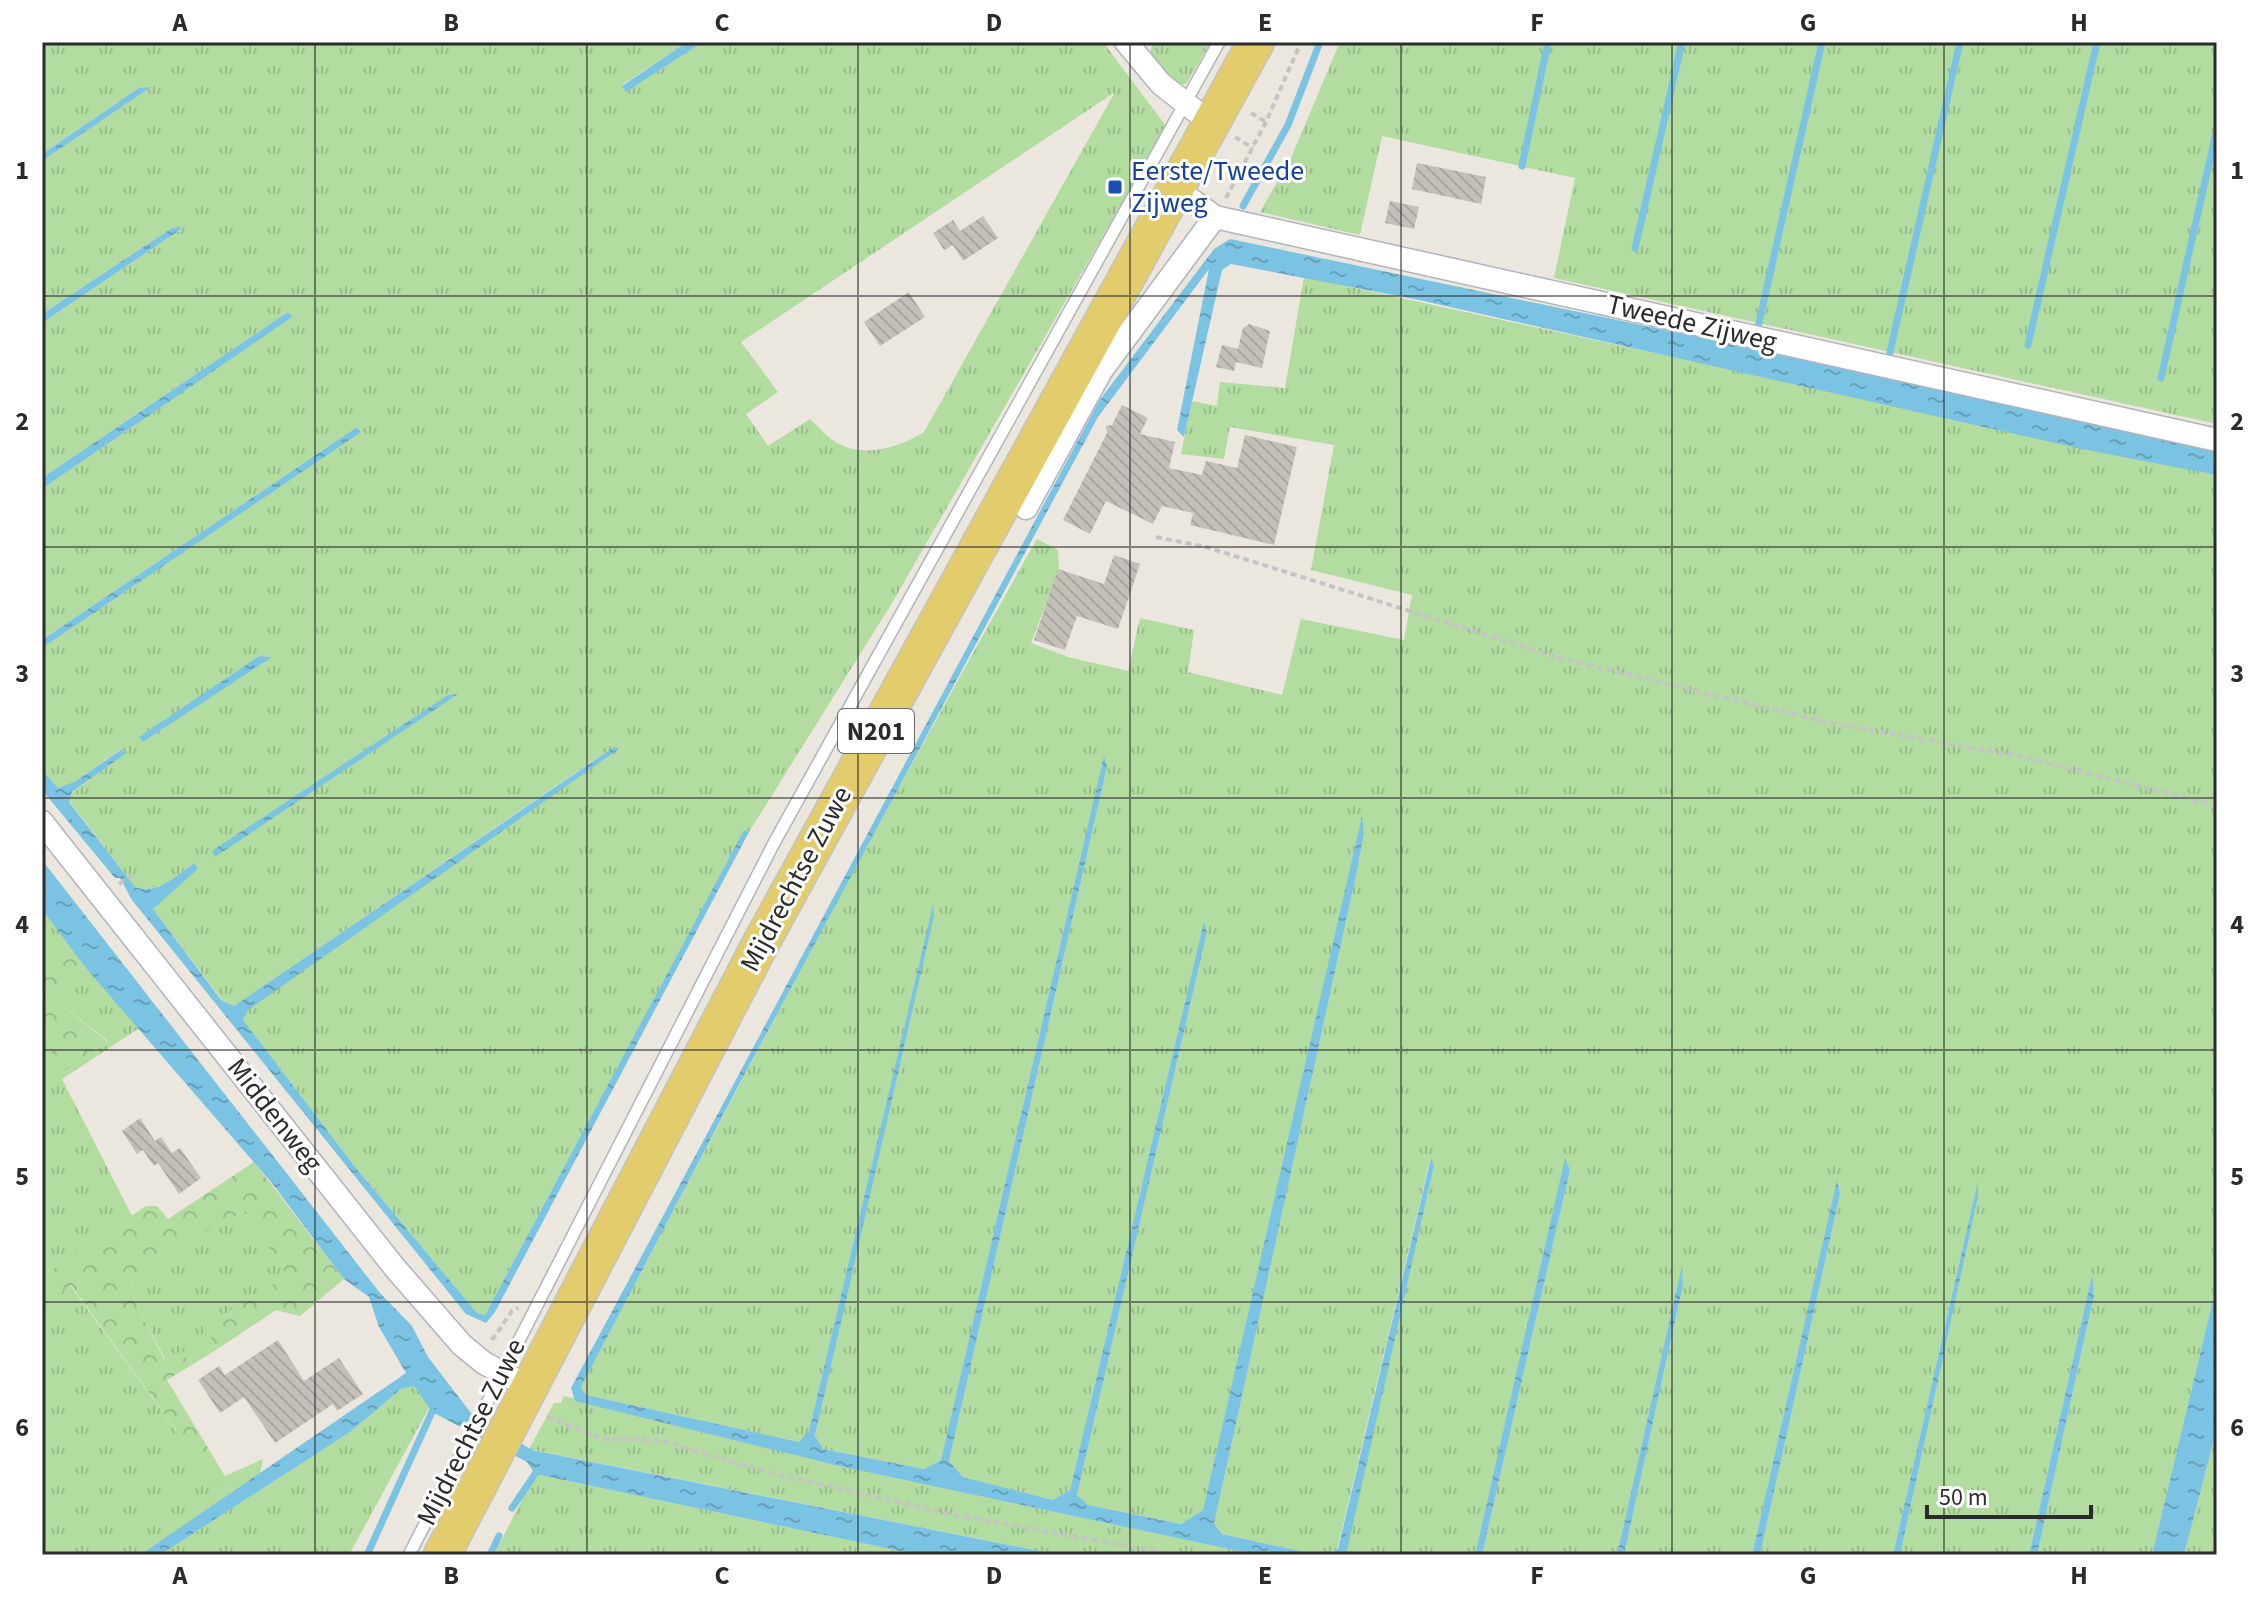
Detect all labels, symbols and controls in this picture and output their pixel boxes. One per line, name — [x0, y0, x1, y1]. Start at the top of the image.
text: A — [172, 4, 189, 41]
text: B — [443, 4, 459, 41]
text: C — [714, 4, 730, 41]
text: D — [986, 4, 1002, 41]
text: E — [1258, 4, 1272, 41]
text: F — [1530, 4, 1544, 41]
text: G — [1800, 4, 1816, 41]
text: H — [2070, 4, 2088, 41]
place label: Eerste/Tweede Zijweg — [1131, 151, 1304, 223]
text: 1 — [15, 152, 29, 189]
text: 1 — [2230, 152, 2244, 189]
marker: Eerste/Tweede Zijweg — [1106, 178, 1124, 196]
street label: Tweede Zijweg — [1603, 284, 1781, 362]
text: 2 — [15, 403, 29, 440]
text: 2 — [2230, 403, 2244, 440]
text: 3 — [15, 655, 29, 692]
text: 3 — [2230, 655, 2244, 692]
road number: N201 — [838, 709, 914, 753]
street label: Mijdrechtse Zuwe — [730, 779, 862, 979]
text: 4 — [15, 906, 29, 943]
text: 4 — [2230, 906, 2244, 943]
street label: Middenweg — [218, 1049, 332, 1181]
text: 5 — [15, 1158, 29, 1195]
text: 5 — [2230, 1158, 2244, 1195]
street label: Mijdrechtse Zuwe — [407, 1332, 535, 1532]
text: 6 — [15, 1409, 29, 1446]
text: 6 — [2230, 1409, 2244, 1446]
scale bar — [1927, 1469, 2091, 1519]
text: 50 m — [1939, 1480, 1988, 1515]
text: A — [172, 1557, 189, 1594]
text: B — [443, 1557, 459, 1594]
text: C — [714, 1557, 730, 1594]
text: D — [986, 1557, 1002, 1594]
text: E — [1258, 1557, 1272, 1594]
text: F — [1530, 1557, 1544, 1594]
text: G — [1800, 1557, 1816, 1594]
text: H — [2070, 1557, 2088, 1594]

